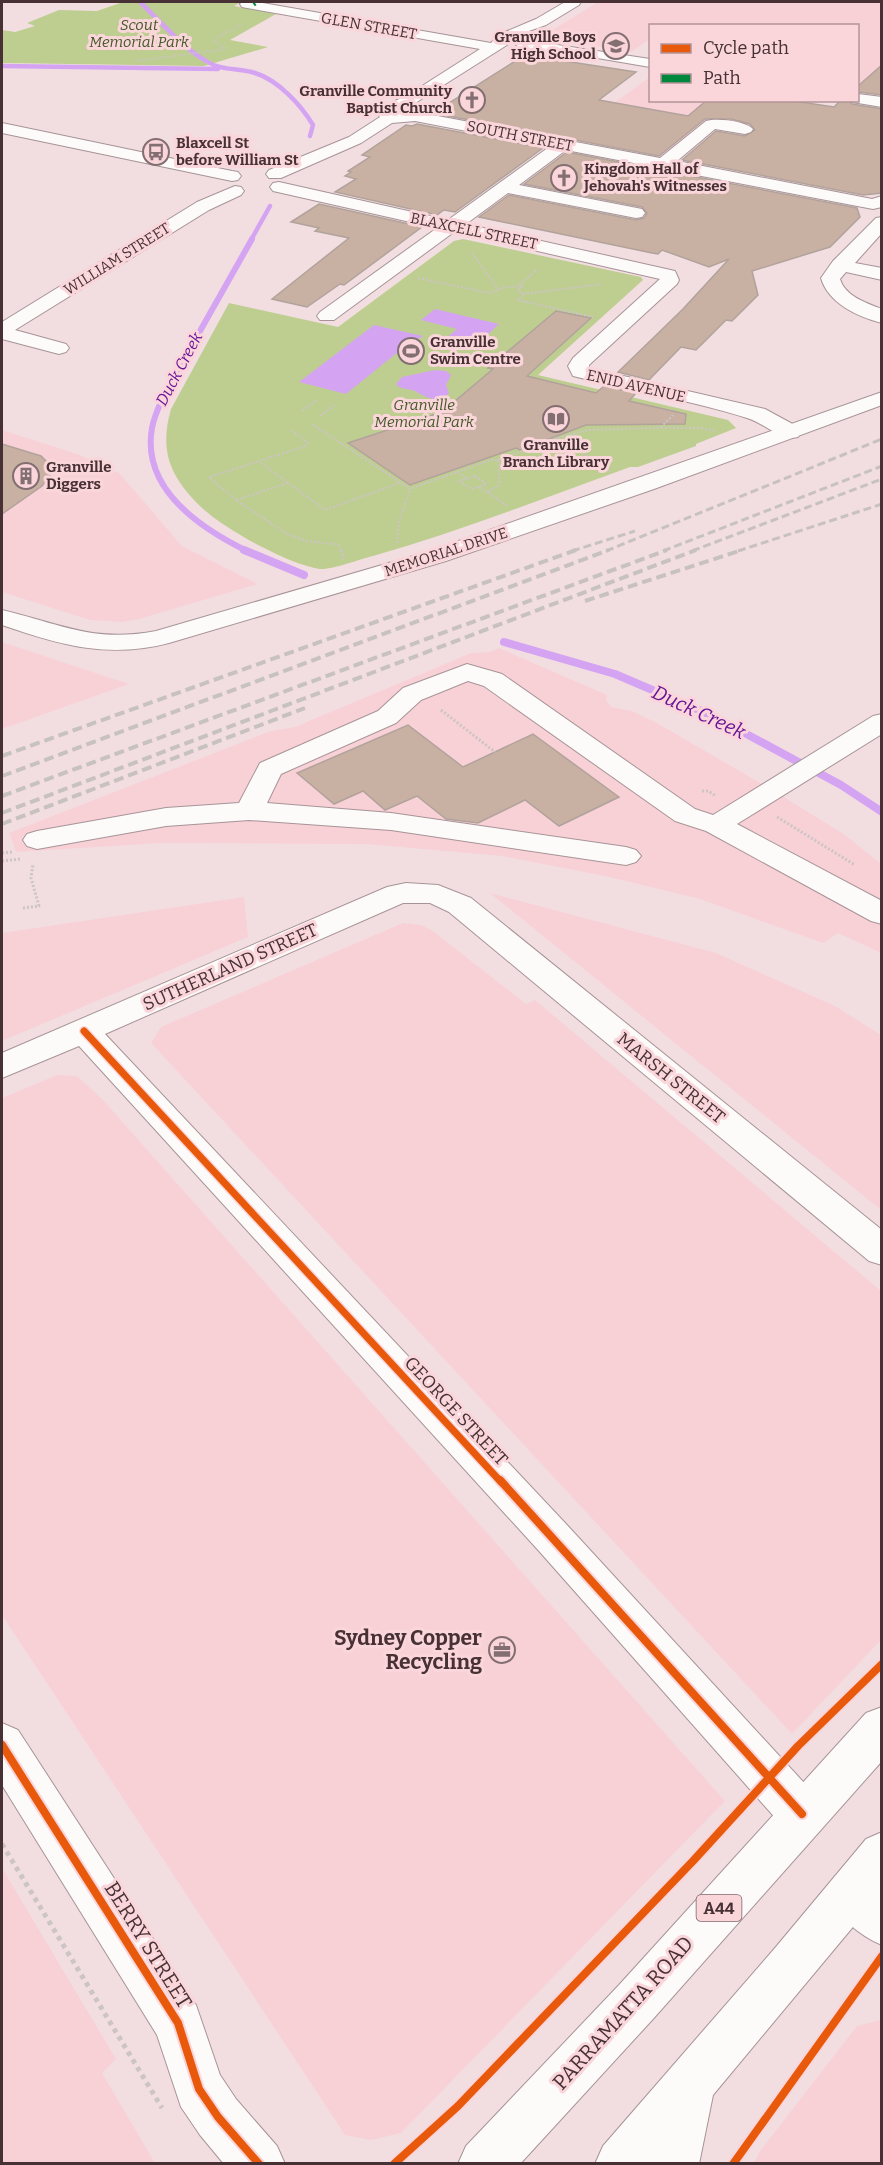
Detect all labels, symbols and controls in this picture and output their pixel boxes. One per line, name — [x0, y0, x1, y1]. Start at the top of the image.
street label: GLEN STREET — [320, 9, 419, 43]
park label: Scout Memorial Park — [89, 16, 190, 51]
legend — [649, 24, 859, 102]
place label: Granville Boys High School — [494, 28, 596, 63]
school or university icon: Granville Boys High School — [601, 31, 631, 61]
text: Cycle path — [703, 37, 789, 59]
text: Path — [703, 67, 741, 89]
place label: Granville Community Baptist Church — [299, 82, 453, 117]
church icon: Granville Community Baptist Church — [457, 85, 487, 115]
street label: SOUTH STREET — [465, 117, 575, 155]
place label: Blaxcell St before William St — [176, 134, 299, 169]
bus stop icon: Blaxcell St before William St — [141, 137, 171, 167]
place label: Kingdom Hall of Jehovah's Witnesses — [583, 160, 727, 195]
church icon: Kingdom Hall of Jehovah's Witnesses — [549, 163, 579, 193]
street label: BLAXCELL STREET — [409, 209, 539, 253]
street label: WILLIAM STREET — [61, 219, 174, 299]
water label: Duck Creek — [152, 329, 206, 409]
place label: Granville Swim Centre — [430, 333, 521, 368]
sports icon: Granville Swim Centre — [396, 336, 426, 366]
street label: ENID AVENUE — [585, 366, 687, 406]
park label: Granville Memorial Park — [374, 396, 475, 431]
library icon: Granville Branch Library — [541, 404, 571, 434]
place label: Granville Branch Library — [503, 436, 610, 471]
place label: Granville Diggers — [46, 458, 111, 493]
building icon: Granville Diggers — [11, 461, 41, 491]
street label: MEMORIAL DRIVE — [382, 524, 510, 580]
water label: Duck Creek — [648, 680, 750, 744]
street label: SUTHERLAND STREET — [139, 918, 321, 1015]
street label: MARSH STREET — [613, 1028, 730, 1128]
street label: GEORGE STREET — [400, 1352, 513, 1471]
place label: Sydney Copper Recycling — [334, 1625, 482, 1675]
office icon: Sydney Copper Recycling — [487, 1635, 517, 1665]
street label: BERRY STREET — [99, 1877, 197, 2013]
road number: A44 — [696, 1895, 742, 1921]
street label: PARRAMATTA ROAD — [547, 1931, 699, 2095]

